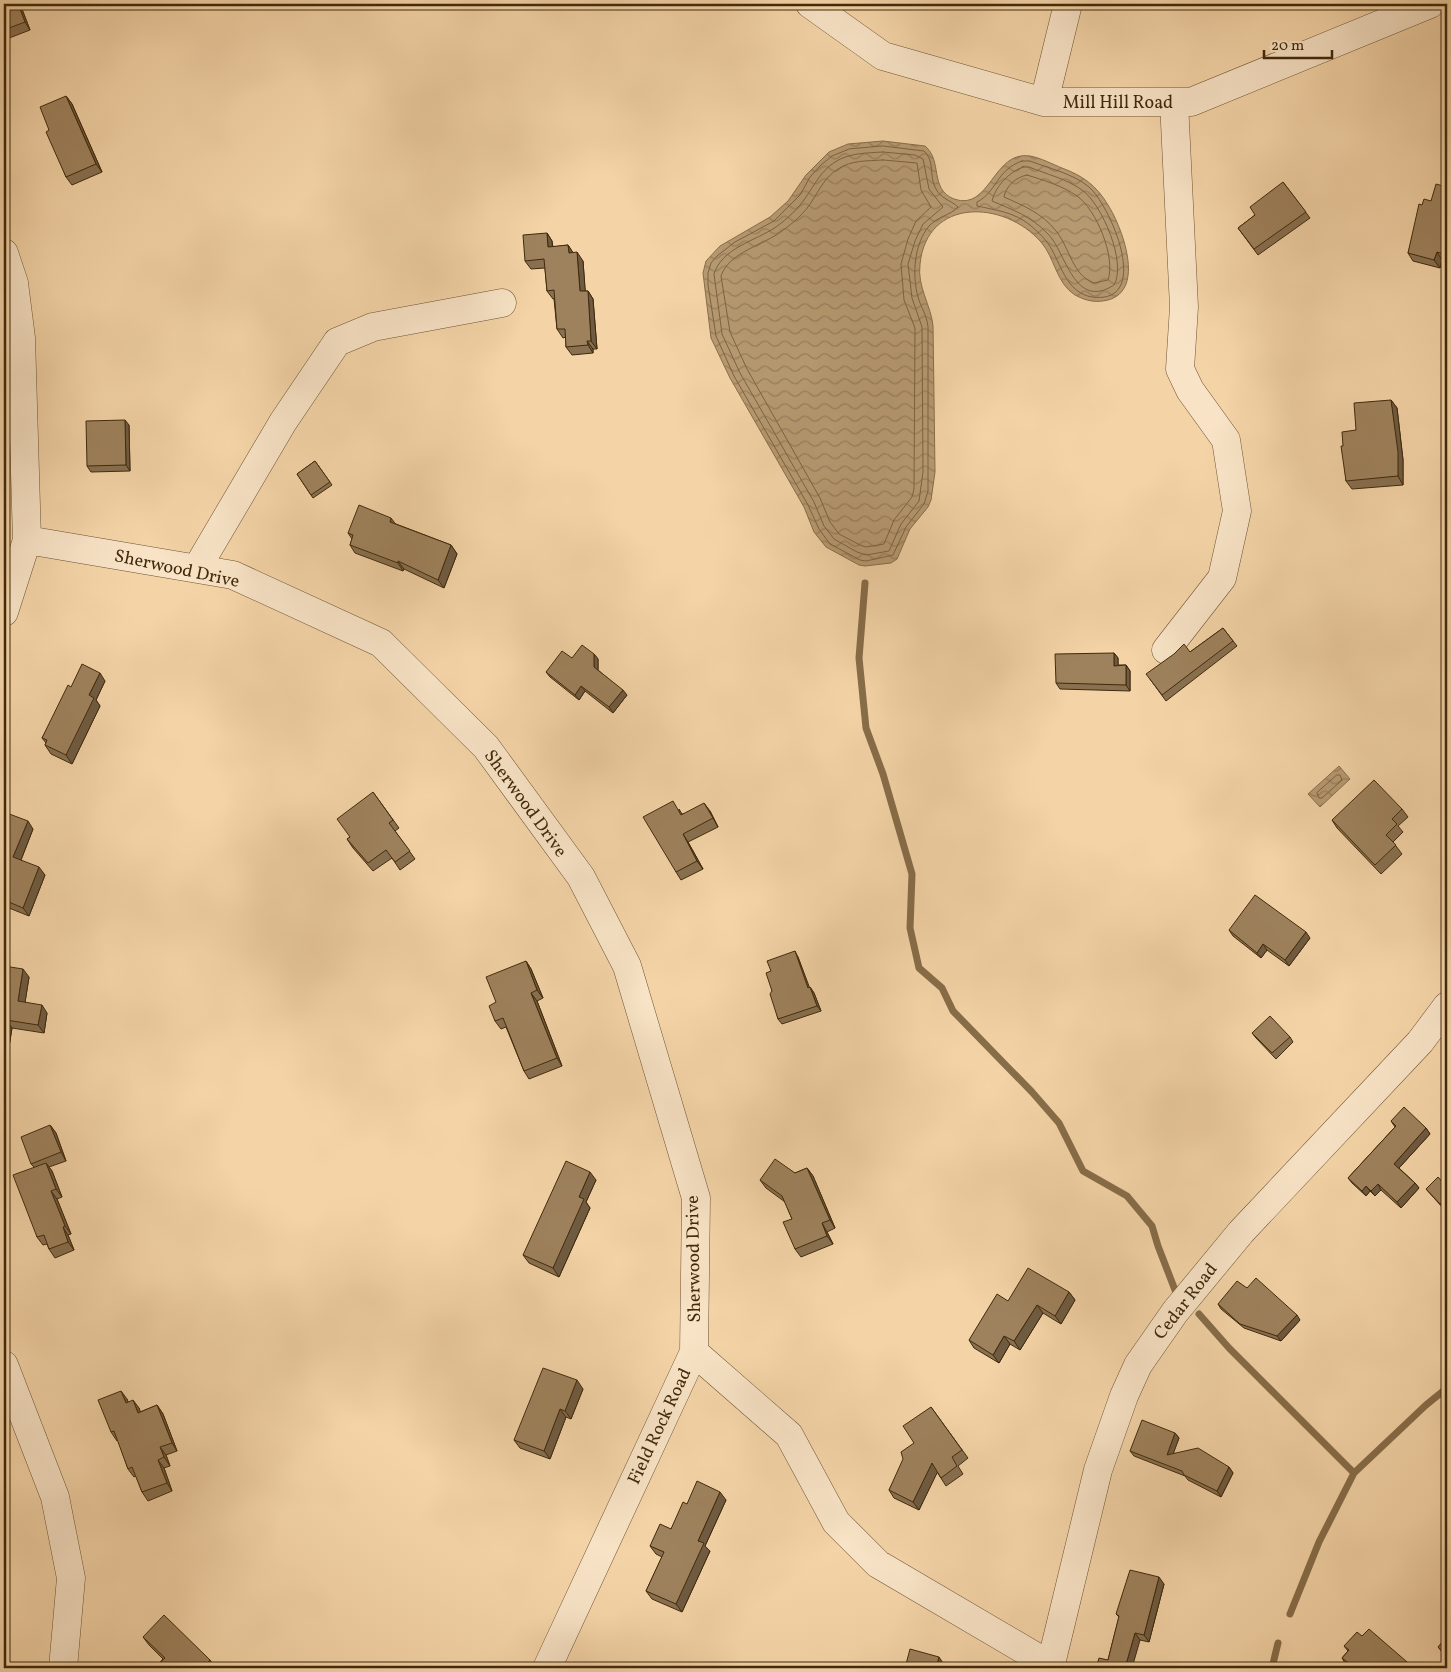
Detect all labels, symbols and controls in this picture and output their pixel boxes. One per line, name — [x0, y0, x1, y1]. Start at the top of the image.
scale bar — [1264, 28, 1331, 60]
text: 20 m — [1271, 36, 1304, 57]
street label: Mill Hill Road — [1063, 91, 1173, 116]
street label: Sherwood Drive — [112, 544, 242, 595]
street label: Sherwood Drive — [477, 745, 572, 863]
street label: Sherwood Drive — [681, 1195, 708, 1323]
street label: Cedar Road — [1148, 1258, 1224, 1346]
street label: Field Rock Road — [622, 1364, 698, 1489]

